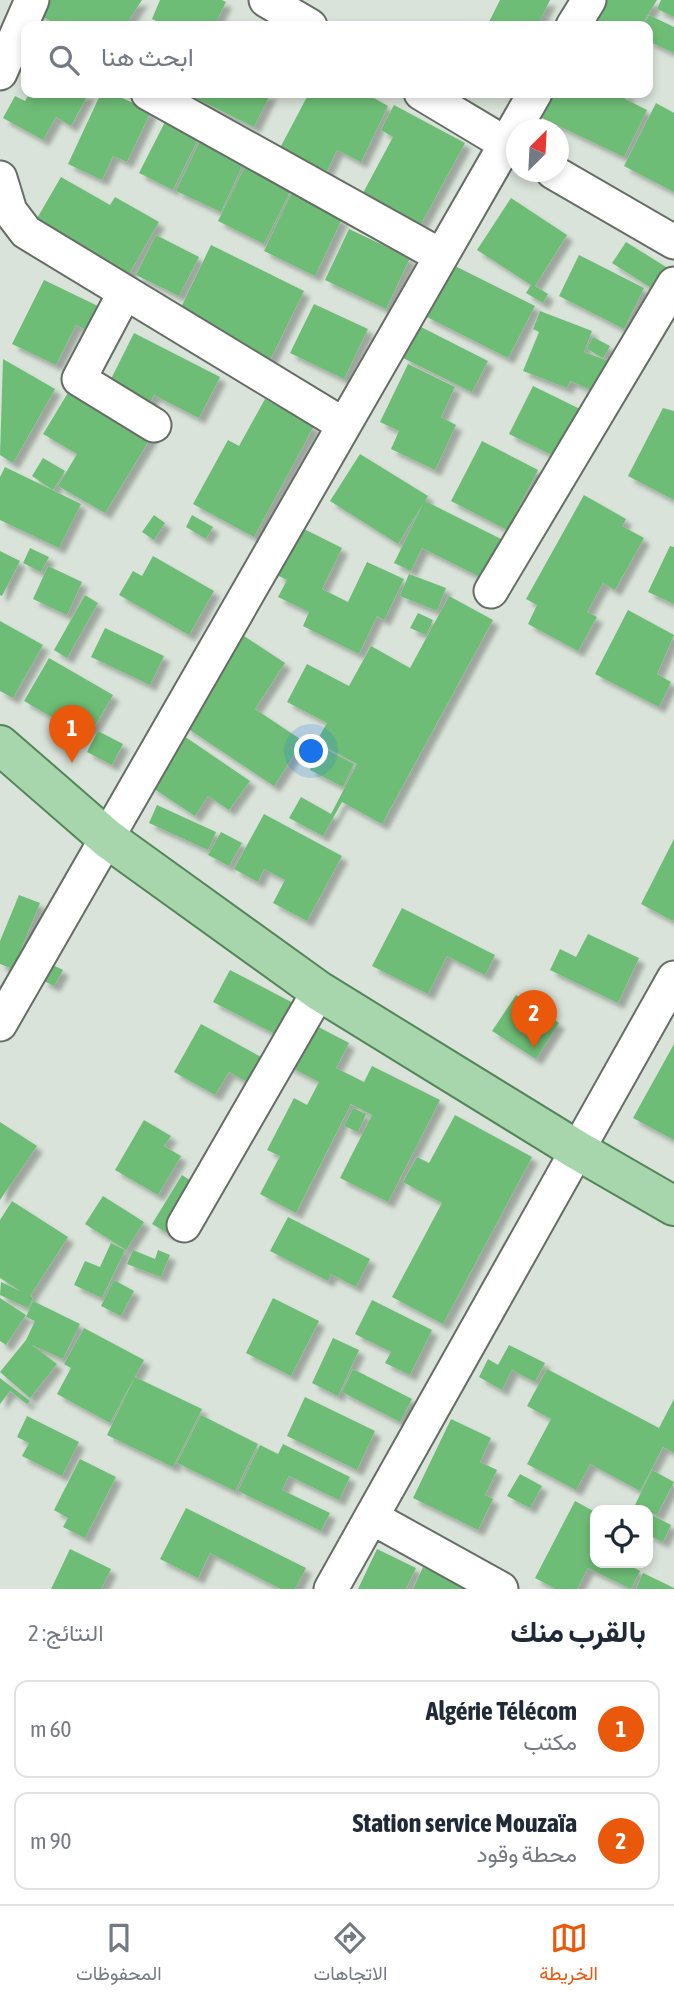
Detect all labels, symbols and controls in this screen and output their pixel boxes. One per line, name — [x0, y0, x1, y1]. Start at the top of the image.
search box — [21, 21, 653, 98]
icon: search — [45, 41, 83, 79]
text: ابحث هنا — [101, 42, 194, 72]
north arrow — [506, 119, 569, 182]
pin: 1 — [49, 705, 95, 763]
your location — [294, 734, 328, 768]
pin: 2 — [511, 990, 557, 1048]
map controls — [590, 1505, 653, 1568]
button: locate — [590, 1505, 653, 1568]
text: بالقرب منك — [510, 1614, 646, 1648]
text: النتائج: 2 — [28, 1620, 103, 1646]
text: Algérie Télécom — [426, 1696, 577, 1726]
text: 60 m — [30, 1716, 71, 1742]
text: 1 — [616, 1716, 626, 1742]
text: مكتب — [523, 1729, 577, 1755]
text: Station service Mouzaïa — [353, 1808, 577, 1838]
text: 90 m — [30, 1828, 71, 1854]
text: 2 — [616, 1828, 626, 1854]
text: محطة وقود — [476, 1841, 577, 1867]
tab: المحفوظات — [76, 1919, 162, 1990]
tab: الاتجاهات — [314, 1919, 387, 1990]
tab: الخريطة — [539, 1919, 598, 1990]

